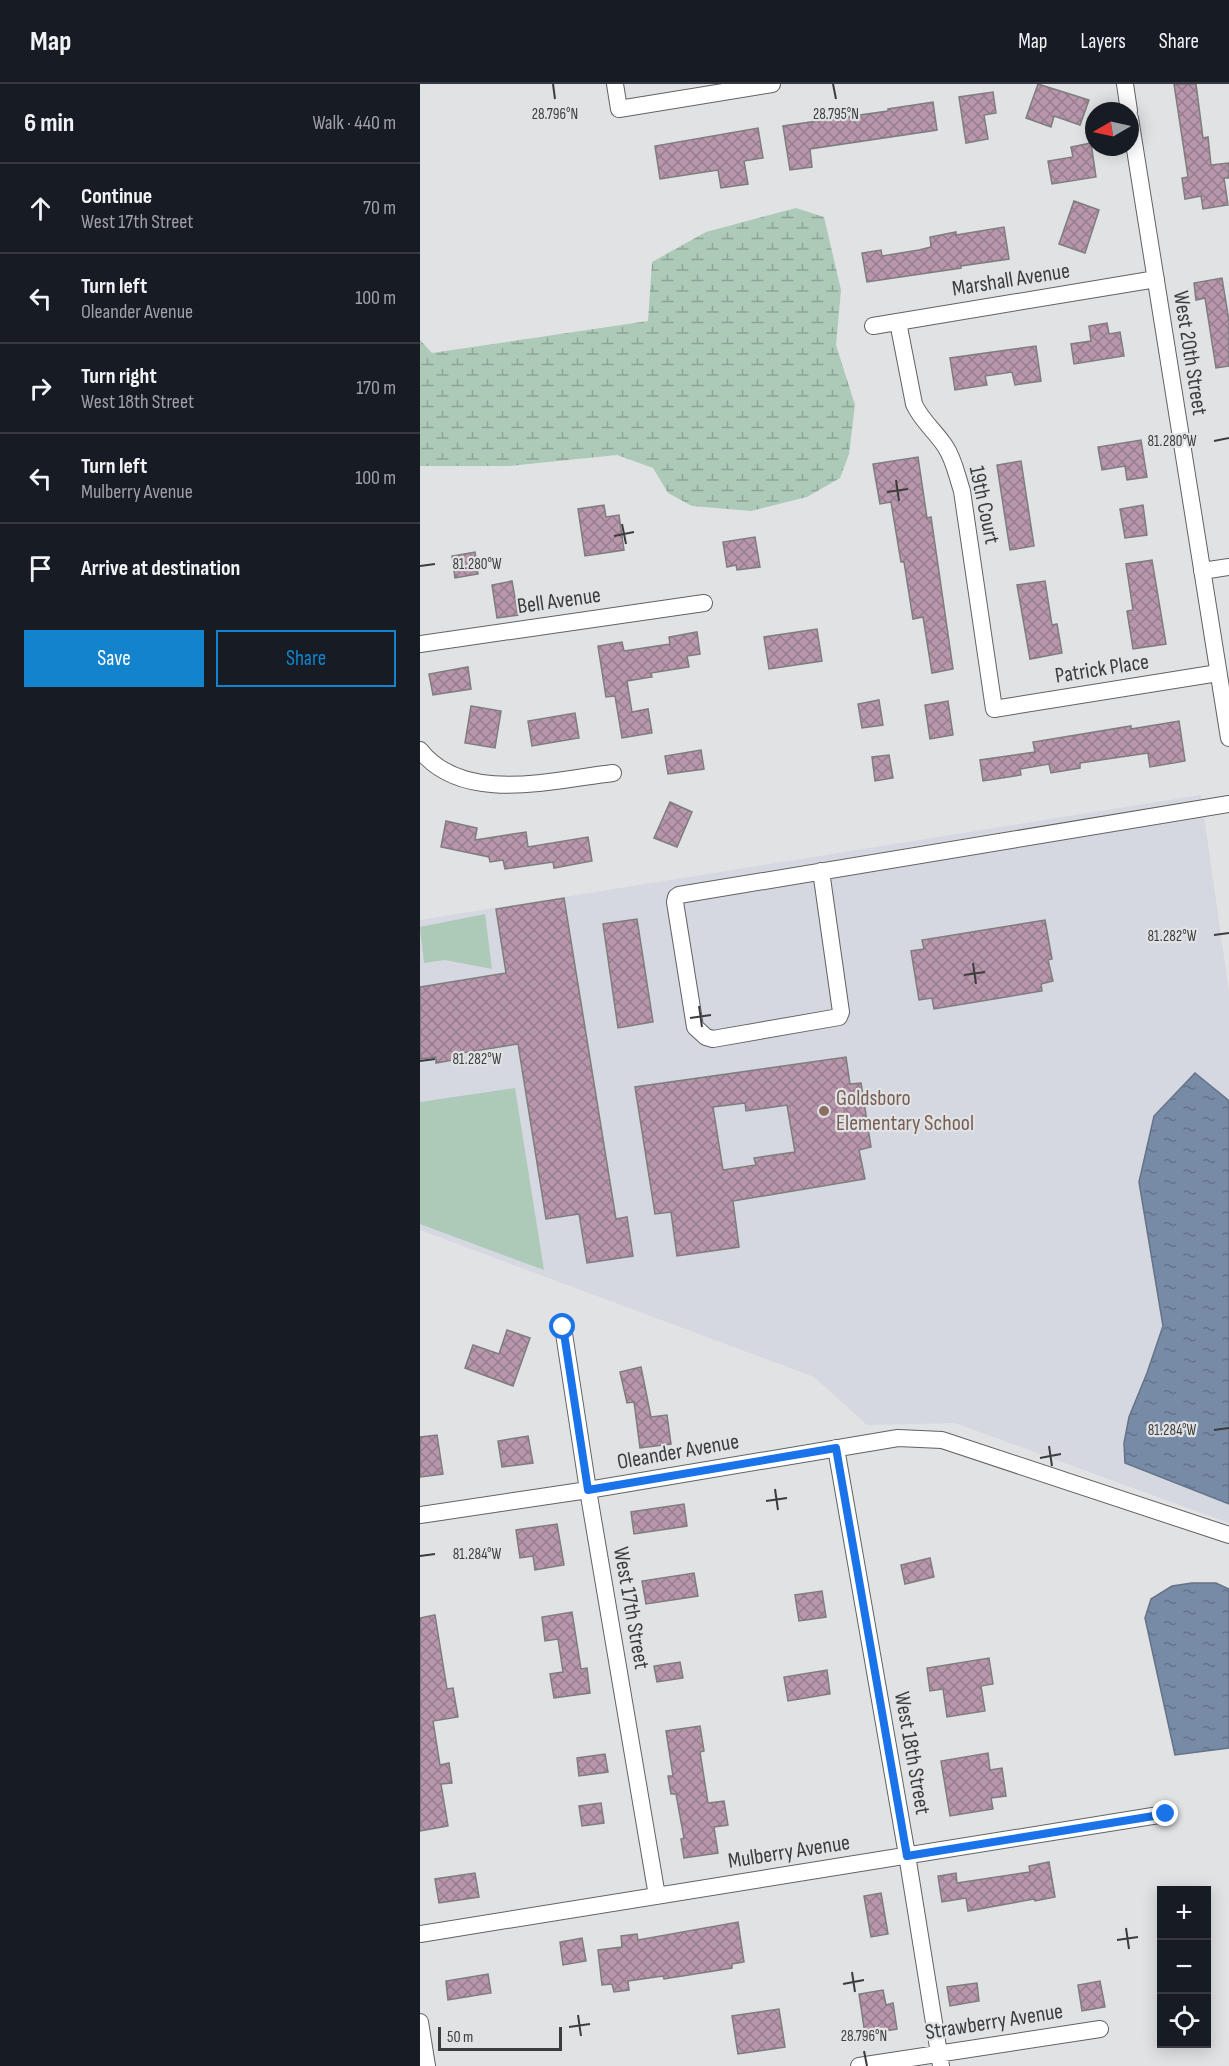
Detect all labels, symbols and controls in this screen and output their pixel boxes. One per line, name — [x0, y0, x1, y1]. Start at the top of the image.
text: Map — [30, 25, 71, 58]
text: Map — [1018, 29, 1047, 54]
text: Layers — [1080, 29, 1126, 54]
text: Share — [1159, 29, 1199, 54]
north arrow — [1085, 102, 1139, 156]
text: 28.796°N — [532, 105, 578, 124]
text: 28.795°N — [813, 105, 859, 124]
text: 6 min — [24, 108, 74, 139]
text: Walk · 440 m — [312, 111, 396, 135]
text: Continue — [81, 183, 152, 210]
icon: ahead — [24, 192, 57, 225]
text: 70 m — [363, 196, 396, 220]
text: West 17th Street — [81, 210, 193, 234]
street label: Marshall Avenue — [950, 257, 1072, 303]
text: Turn left — [81, 273, 147, 300]
icon: left — [24, 282, 57, 315]
text: 100 m — [355, 286, 396, 310]
street label: West 20th Street — [1167, 289, 1213, 418]
text: Oleander Avenue — [81, 300, 193, 324]
text: Turn right — [81, 363, 157, 390]
icon: right — [24, 372, 57, 405]
text: 170 m — [356, 376, 396, 400]
text: West 18th Street — [81, 390, 194, 414]
text: 81.280°W — [1147, 432, 1197, 451]
text: Turn left — [81, 453, 147, 480]
icon: left — [24, 462, 57, 495]
street label: 19th Court — [963, 463, 1006, 547]
text: 100 m — [355, 466, 396, 490]
text: Mulberry Avenue — [81, 480, 193, 504]
icon: arrive — [24, 552, 57, 585]
text: Arrive at destination — [81, 555, 240, 582]
text: 81.280°W — [452, 555, 502, 574]
street label: Bell Avenue — [515, 582, 603, 620]
button: Save — [24, 630, 204, 687]
button: Share — [216, 630, 396, 687]
street label: Patrick Place — [1053, 648, 1151, 690]
text: 81.282°W — [1148, 927, 1197, 946]
text: 81.282°W — [453, 1050, 502, 1069]
place label: Goldsboro Elementary School — [836, 1085, 974, 1137]
marker: Goldsboro Elementary School — [817, 1104, 831, 1118]
route start — [549, 1313, 575, 1339]
text: 81.284°W — [1148, 1421, 1197, 1440]
street label: Oleander Avenue — [615, 1428, 741, 1476]
text: 81.284°W — [453, 1545, 502, 1564]
street label: West 17th Street — [607, 1545, 655, 1671]
street label: West 18th Street — [888, 1689, 936, 1817]
route end — [1152, 1800, 1178, 1826]
street label: Mulberry Avenue — [726, 1829, 852, 1875]
map controls — [1157, 1886, 1211, 2048]
button: + — [1157, 1886, 1211, 1940]
button: − — [1157, 1940, 1211, 1994]
button: locate — [1157, 1994, 1211, 2048]
street label: Strawberry Avenue — [923, 1998, 1065, 2046]
scale bar — [438, 2024, 562, 2052]
text: 28.796°N — [841, 2027, 887, 2046]
text: 50 m — [447, 2028, 473, 2047]

